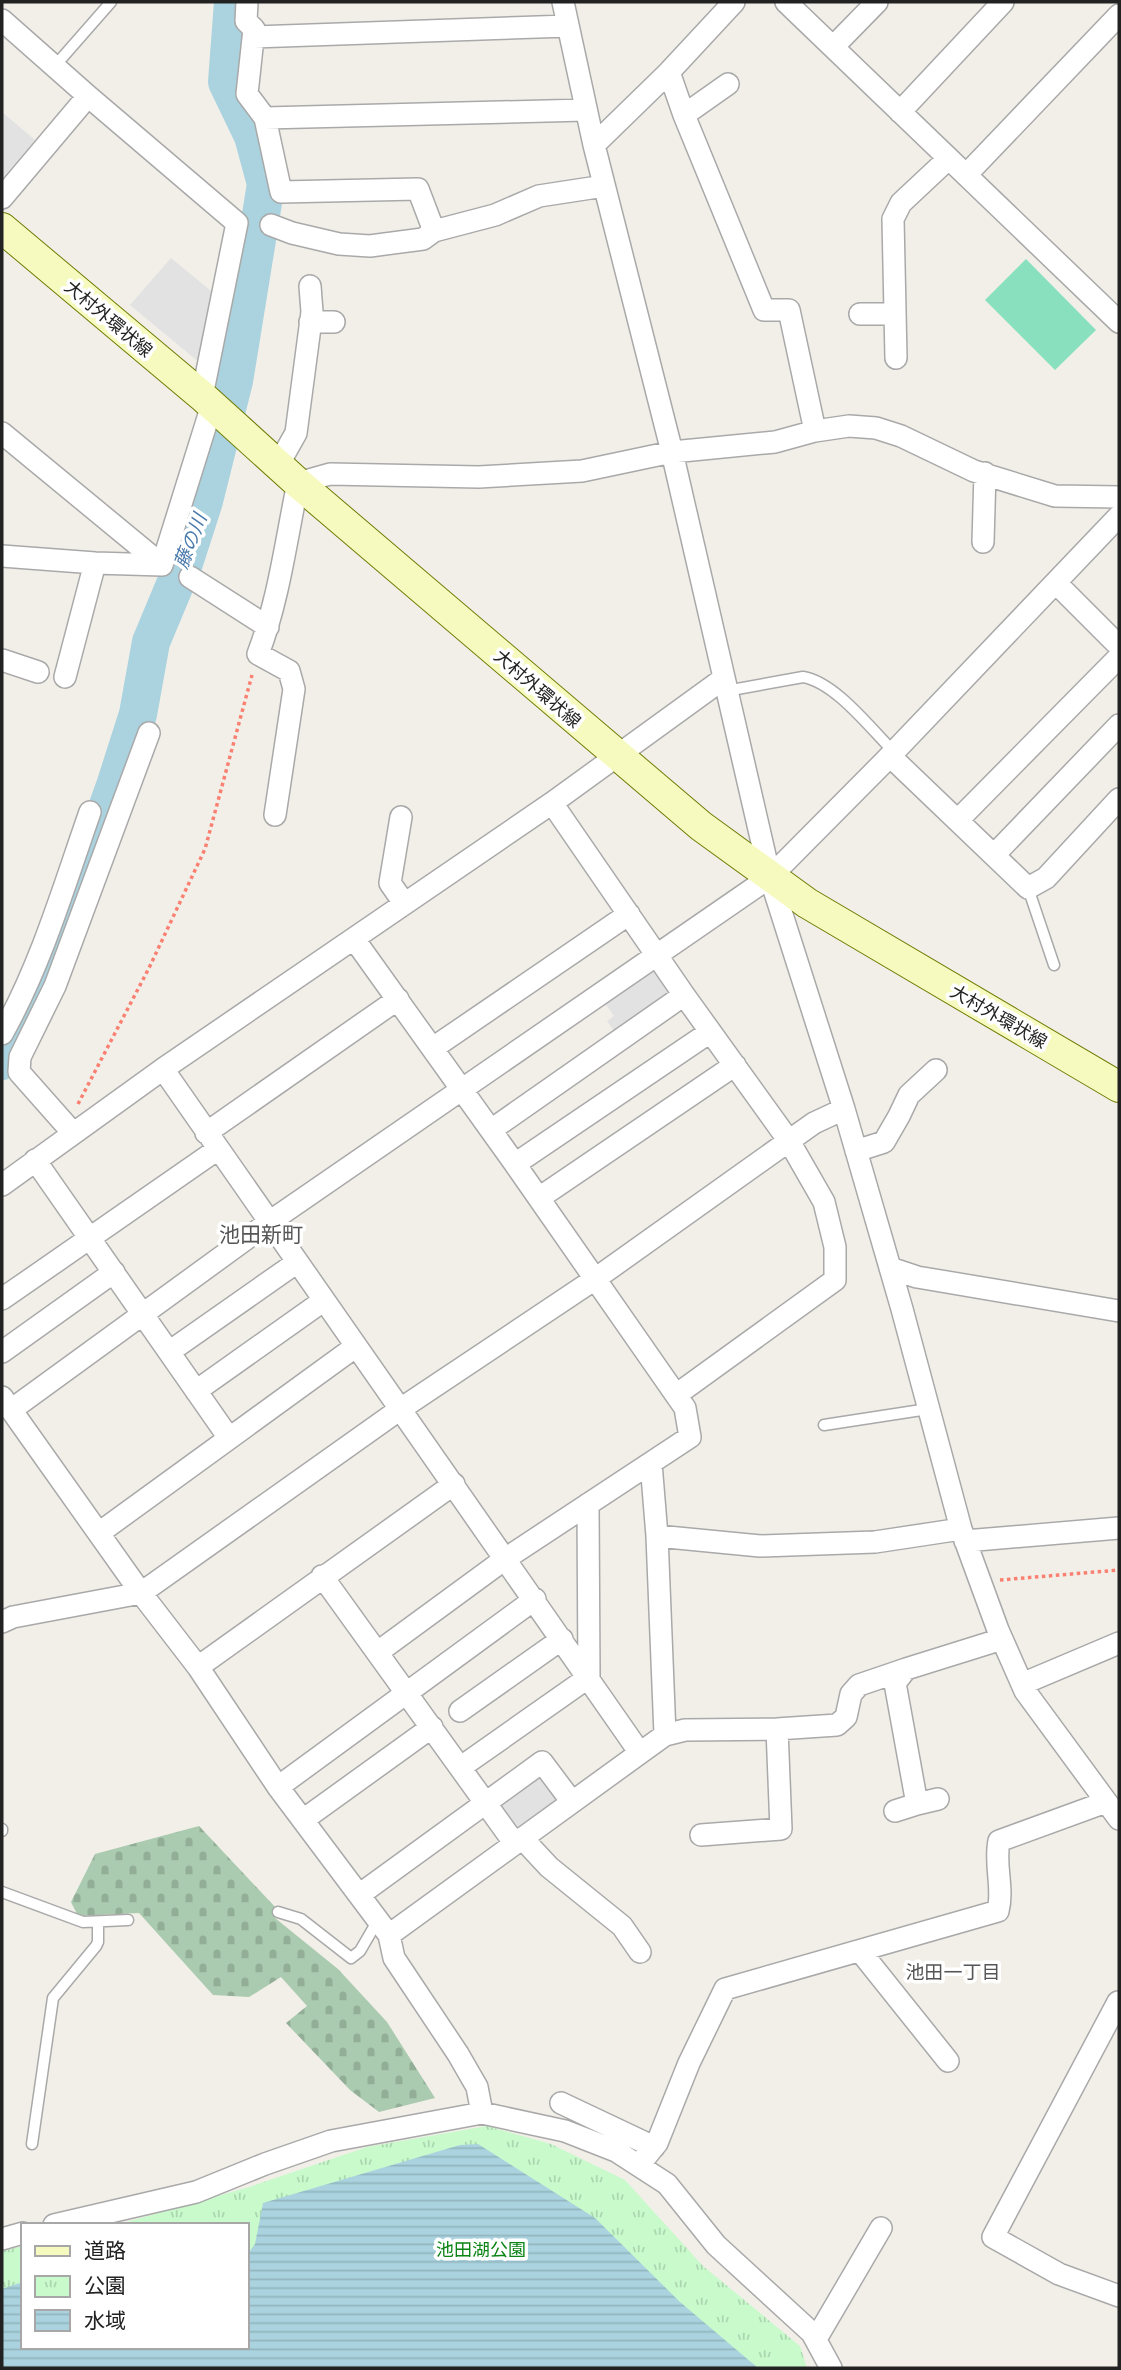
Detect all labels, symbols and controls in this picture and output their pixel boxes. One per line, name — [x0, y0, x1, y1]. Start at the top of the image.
street label: 大村外環状線 — [60, 274, 158, 362]
water label: 藤の川 — [168, 508, 213, 572]
street label: 大村外環状線 — [489, 644, 587, 732]
street label: 大村外環状線 — [946, 979, 1052, 1053]
district label: 池田新町 — [219, 1220, 303, 1248]
district label: 池田一丁目 — [905, 1959, 1001, 1985]
legend — [21, 2223, 248, 2349]
text: 道路 — [84, 2236, 126, 2264]
park label: 池田湖公園 — [436, 2237, 526, 2261]
text: 公園 — [84, 2271, 126, 2299]
text: 水域 — [84, 2306, 126, 2334]

